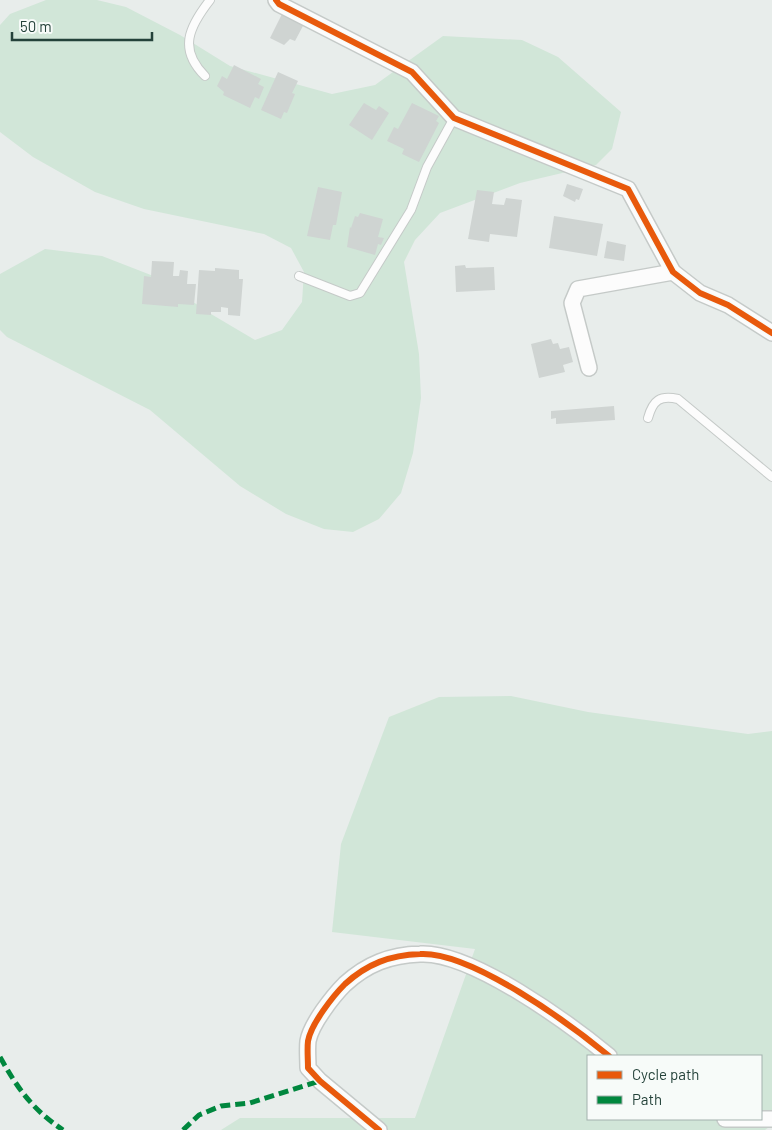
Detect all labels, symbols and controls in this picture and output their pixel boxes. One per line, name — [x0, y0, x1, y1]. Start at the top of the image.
scale bar — [12, 10, 152, 42]
text: 50 m — [20, 17, 52, 35]
legend — [587, 1055, 762, 1120]
text: Cycle path — [632, 1065, 699, 1083]
text: Path — [632, 1090, 662, 1108]

